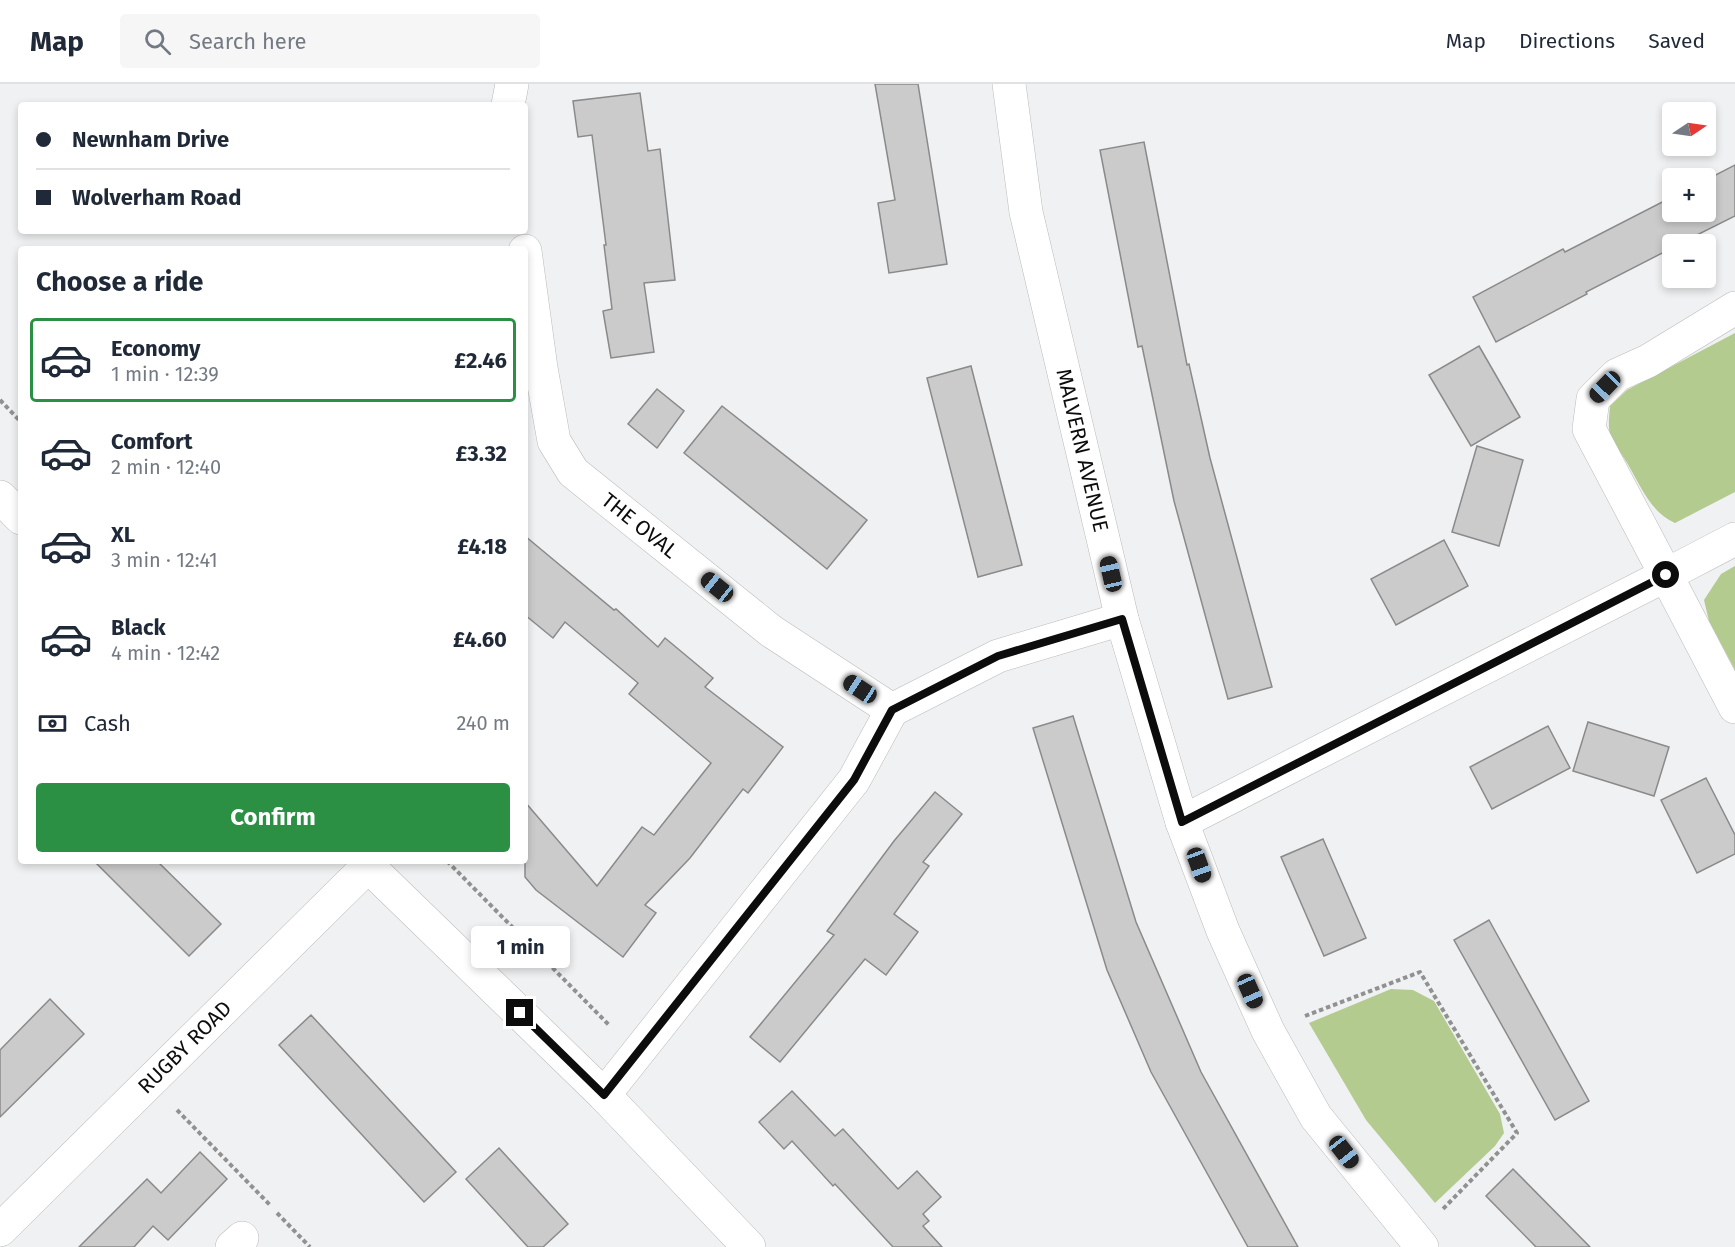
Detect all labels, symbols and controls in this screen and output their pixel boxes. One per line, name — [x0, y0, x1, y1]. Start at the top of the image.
search box — [120, 14, 540, 68]
text: Map — [30, 25, 84, 58]
icon: search — [141, 25, 174, 58]
text: Search here — [189, 28, 307, 55]
text: Map — [1446, 28, 1486, 54]
text: Directions — [1519, 28, 1615, 54]
text: Saved — [1648, 28, 1705, 54]
north arrow — [1662, 102, 1716, 156]
map controls — [1662, 102, 1716, 288]
text: Newnham Drive — [72, 126, 229, 153]
button: + — [1662, 168, 1716, 222]
text: Wolverham Road — [72, 184, 241, 211]
button: − — [1662, 234, 1716, 288]
text: Choose a ride — [36, 266, 203, 298]
icon: car — [39, 333, 93, 387]
text: Economy — [111, 335, 200, 362]
text: £2.46 — [454, 347, 507, 374]
text: 1 min · 12:39 — [111, 362, 219, 386]
street label: MALVERN AVENUE — [1050, 366, 1114, 535]
car — [1586, 368, 1624, 406]
icon: car — [39, 426, 93, 480]
text: Comfort — [111, 428, 192, 455]
text: £3.32 — [455, 440, 507, 467]
text: 2 min · 12:40 — [111, 455, 221, 479]
street label: THE OVAL — [596, 487, 683, 564]
icon: car — [39, 519, 93, 573]
text: XL — [111, 521, 135, 548]
text: £4.18 — [457, 533, 507, 560]
text: 3 min · 12:41 — [111, 548, 218, 572]
car — [1098, 554, 1124, 594]
route start — [1652, 561, 1679, 588]
car — [697, 569, 737, 605]
icon: car — [39, 612, 93, 666]
text: Black — [111, 614, 166, 641]
text: £4.60 — [453, 626, 507, 653]
text: 4 min · 12:42 — [111, 641, 220, 665]
car — [840, 672, 880, 706]
icon: cash — [36, 707, 69, 740]
text: Cash — [84, 710, 131, 737]
text: 240 m — [456, 711, 510, 735]
button: Confirm — [36, 783, 510, 852]
car — [1184, 845, 1214, 885]
callout: 1 min — [470, 926, 570, 968]
text: 1 min — [496, 935, 545, 959]
car — [1234, 971, 1266, 1011]
street label: RUGBY ROAD — [132, 995, 237, 1099]
route end — [506, 999, 533, 1026]
car — [1326, 1132, 1362, 1172]

